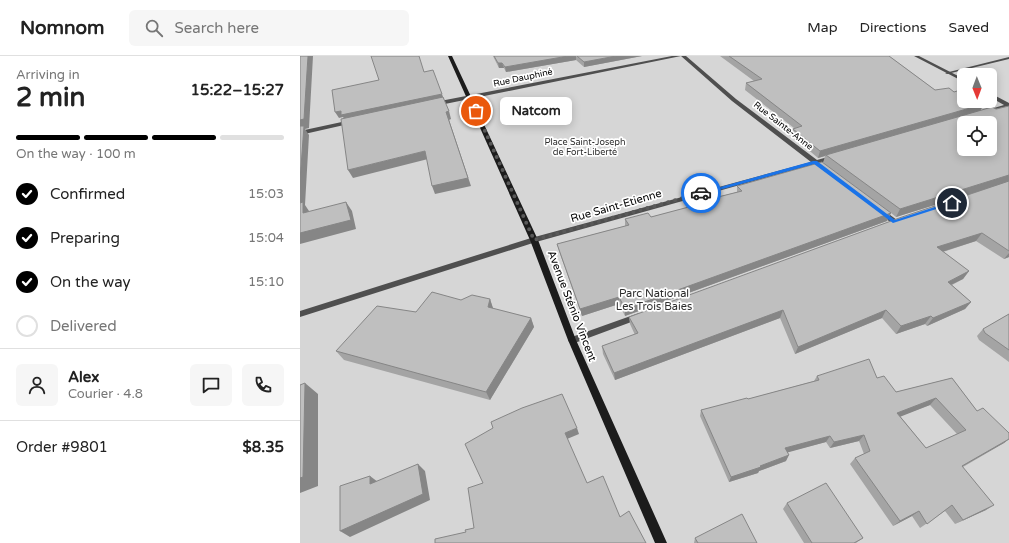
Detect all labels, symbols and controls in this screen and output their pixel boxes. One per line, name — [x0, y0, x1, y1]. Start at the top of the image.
search box — [129, 10, 409, 46]
text: Nomnom — [20, 17, 105, 39]
icon: search — [143, 17, 165, 39]
text: Search here — [175, 19, 259, 37]
text: Map — [807, 19, 838, 36]
text: Directions — [860, 19, 927, 36]
text: Saved — [949, 19, 989, 36]
street label: Rue Dauphiné — [492, 66, 554, 90]
text: Arriving in — [16, 67, 80, 83]
north arrow — [957, 68, 997, 108]
map controls — [957, 68, 997, 156]
text: 15:22–15:27 — [191, 81, 284, 99]
text: 2 min — [16, 82, 85, 113]
pin — [459, 94, 493, 128]
callout: Natcom — [500, 97, 572, 125]
street label: Rue Sainte-Anne — [751, 99, 815, 153]
icon: bag — [465, 100, 487, 122]
text: Natcom — [511, 103, 561, 119]
button: locate — [957, 116, 997, 156]
park label: Place Saint-Joseph de Fort-Liberté — [544, 137, 626, 158]
text: On the way · 100 m — [16, 146, 136, 162]
courier — [681, 173, 721, 213]
icon: car — [690, 182, 712, 204]
icon: check — [16, 183, 38, 205]
text: Confirmed — [50, 185, 125, 203]
text: 15:03 — [248, 186, 284, 202]
pin — [935, 186, 969, 220]
street label: Rue Saint-Etienne — [569, 187, 663, 225]
icon: home — [941, 192, 963, 214]
icon: check — [16, 227, 38, 249]
text: Preparing — [50, 229, 120, 247]
text: 15:04 — [248, 230, 284, 246]
street label: Avenue Sténio Vincent — [545, 249, 599, 363]
icon: check — [16, 271, 38, 293]
text: On the way — [50, 273, 130, 291]
text: 15:10 — [248, 274, 284, 290]
park label: Parc National Les Trois Baies — [616, 287, 692, 313]
text: Delivered — [50, 317, 117, 335]
button: person — [16, 364, 58, 406]
button: chat — [190, 364, 232, 406]
button: phone — [242, 364, 284, 406]
text: Alex — [68, 368, 99, 386]
text: Courier · 4.8 — [68, 386, 143, 402]
text: Order #9801 — [16, 438, 108, 456]
text: $8.35 — [243, 438, 284, 456]

